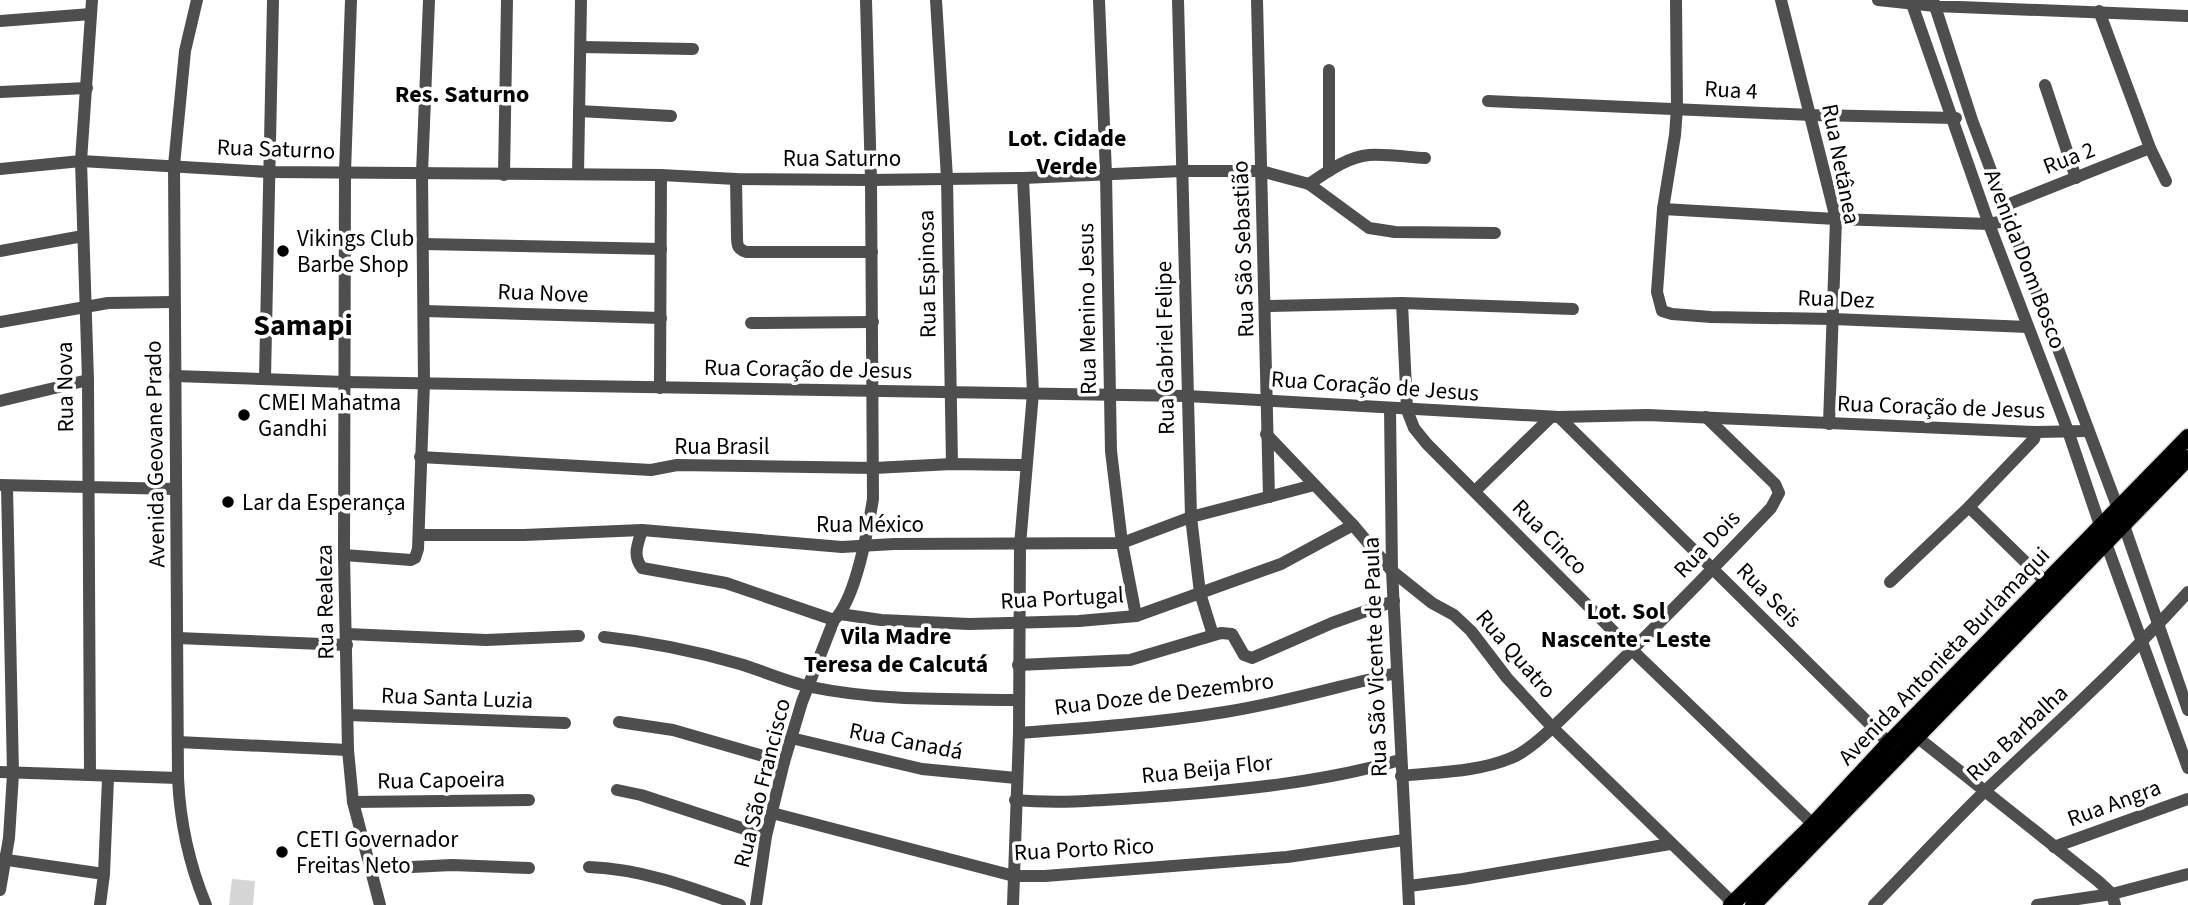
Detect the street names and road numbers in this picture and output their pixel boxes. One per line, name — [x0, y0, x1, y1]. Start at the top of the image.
street label: Rua 4 — [1704, 72, 1758, 108]
street label: Rua Netânea — [1813, 101, 1869, 227]
street label: Rua Saturno — [216, 130, 336, 168]
street label: Rua 2 — [2038, 133, 2100, 183]
street label: Rua Saturno — [783, 142, 901, 175]
street label: Rua São Sebastião — [1223, 160, 1263, 338]
street label: Avenida Dom Bosco — [1976, 164, 2074, 354]
street label: Rua Espinosa — [909, 210, 945, 338]
street label: Rua Menino Jesus — [1069, 223, 1105, 395]
street label: Rua Gabriel Felipe — [1147, 261, 1183, 435]
street label: Rua Nove — [497, 275, 589, 311]
street label: Rua Dez — [1797, 281, 1875, 317]
street label: Avenida Geovane Prado — [137, 340, 173, 568]
street label: Rua Nova — [48, 341, 82, 433]
street label: Rua Coração de Jesus — [704, 351, 912, 387]
street label: Rua Coração de Jesus — [1270, 362, 1480, 410]
street label: Rua Coração de Jesus — [1836, 387, 2046, 427]
street label: Rua Brasil — [674, 430, 770, 463]
street label: Rua Cinco — [1505, 492, 1595, 582]
street label: Rua Dois — [1666, 502, 1748, 586]
street label: Rua México — [816, 508, 924, 541]
street label: Rua São Vicente de Paula — [1354, 536, 1396, 778]
street label: Avenida Antonieta Burlamaqui — [1831, 539, 2057, 773]
street label: Rua Realeza — [307, 544, 343, 660]
street label: Rua Seis — [1729, 555, 1809, 635]
street label: Rua Portugal — [999, 578, 1125, 618]
street label: Rua Quatro — [1468, 602, 1564, 706]
street label: Rua Doze de Dezembro — [1052, 664, 1276, 724]
street label: Rua Barbalha — [1959, 677, 2075, 789]
street label: Rua Santa Luzia — [380, 679, 534, 717]
street label: Rua São Francisco — [725, 695, 799, 871]
street label: Rua Canadá — [846, 714, 966, 768]
street label: Rua Beija Flor — [1140, 746, 1275, 792]
street label: Rua Capoeira — [377, 762, 505, 798]
street label: Rua Angra — [2063, 771, 2165, 835]
street label: Rua Porto Rico — [1013, 829, 1155, 869]

